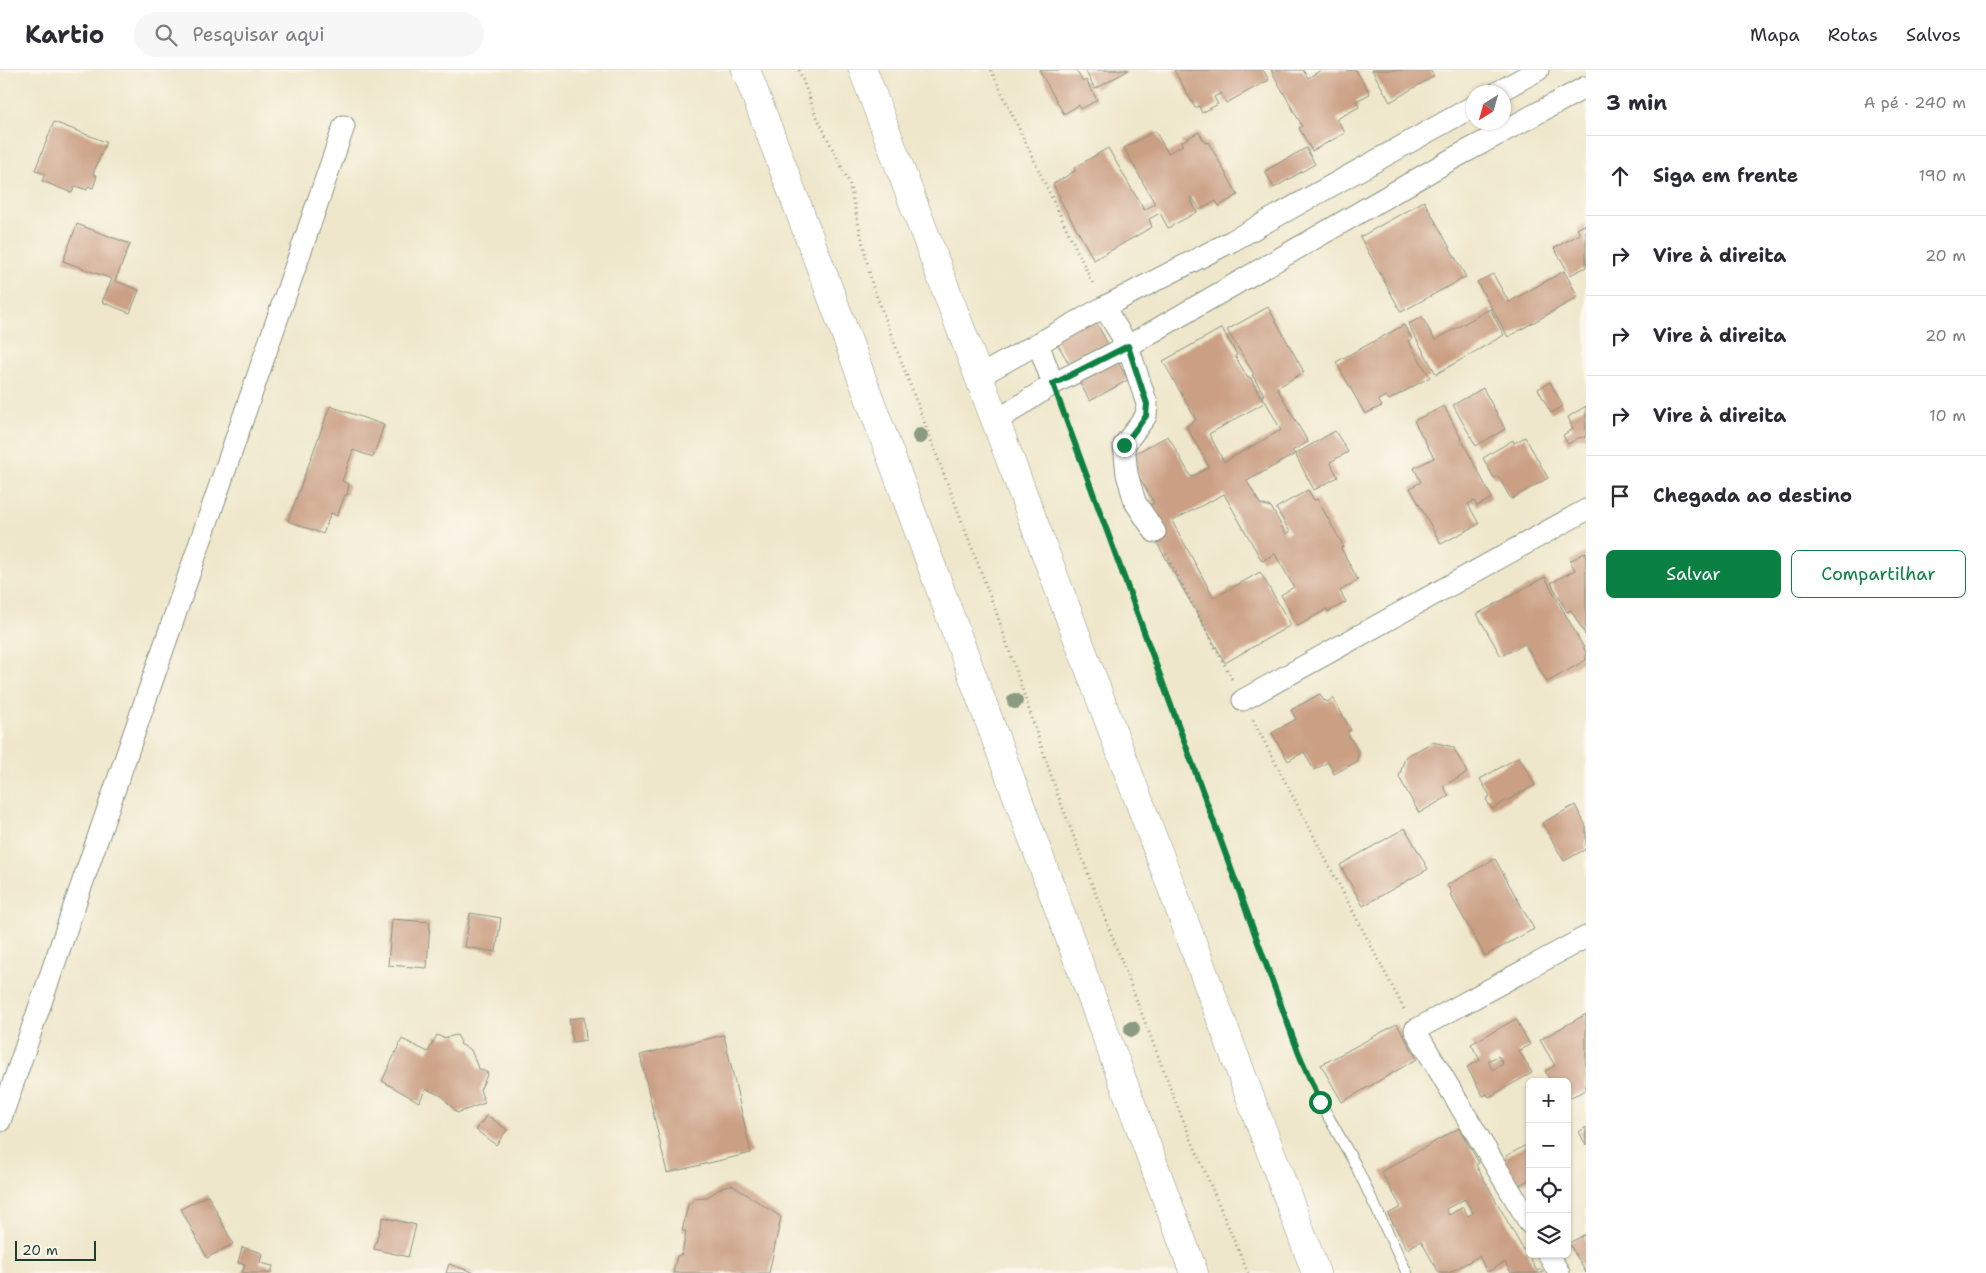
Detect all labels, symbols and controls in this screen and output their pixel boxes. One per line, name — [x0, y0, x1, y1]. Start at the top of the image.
search box — [134, 12, 484, 57]
text: Kartio — [25, 19, 104, 51]
icon: search — [152, 21, 180, 49]
text: Pesquisar aqui — [192, 22, 325, 47]
text: Mapa — [1750, 23, 1800, 47]
text: Rotas — [1828, 23, 1878, 47]
text: Salvos — [1906, 23, 1961, 47]
north arrow — [1466, 85, 1511, 130]
text: 3 min — [1606, 89, 1667, 117]
text: A pé · 240 m — [1864, 92, 1966, 113]
icon: ahead — [1606, 162, 1634, 190]
text: Siga em frente — [1653, 163, 1798, 188]
text: 190 m — [1919, 165, 1966, 186]
icon: right — [1606, 242, 1634, 270]
text: Vire à direita — [1653, 243, 1786, 268]
text: 20 m — [1925, 245, 1966, 266]
icon: right — [1606, 322, 1634, 350]
text: Vire à direita — [1653, 323, 1786, 348]
text: 20 m — [1925, 325, 1966, 346]
icon: right — [1606, 402, 1634, 430]
text: Vire à direita — [1653, 403, 1786, 428]
text: 10 m — [1929, 405, 1966, 426]
route end — [1113, 434, 1136, 457]
icon: arrive — [1606, 482, 1634, 510]
text: Chegada ao destino — [1653, 483, 1852, 508]
button: Salvar — [1606, 550, 1781, 598]
button: Compartilhar — [1791, 550, 1966, 598]
map controls — [1526, 1078, 1571, 1258]
button: + — [1526, 1078, 1571, 1123]
route start — [1309, 1091, 1332, 1114]
button: − — [1526, 1123, 1571, 1168]
button: locate — [1526, 1168, 1571, 1213]
button: layers — [1526, 1213, 1571, 1258]
scale bar — [15, 1238, 96, 1261]
text: 20 m — [22, 1241, 58, 1259]

